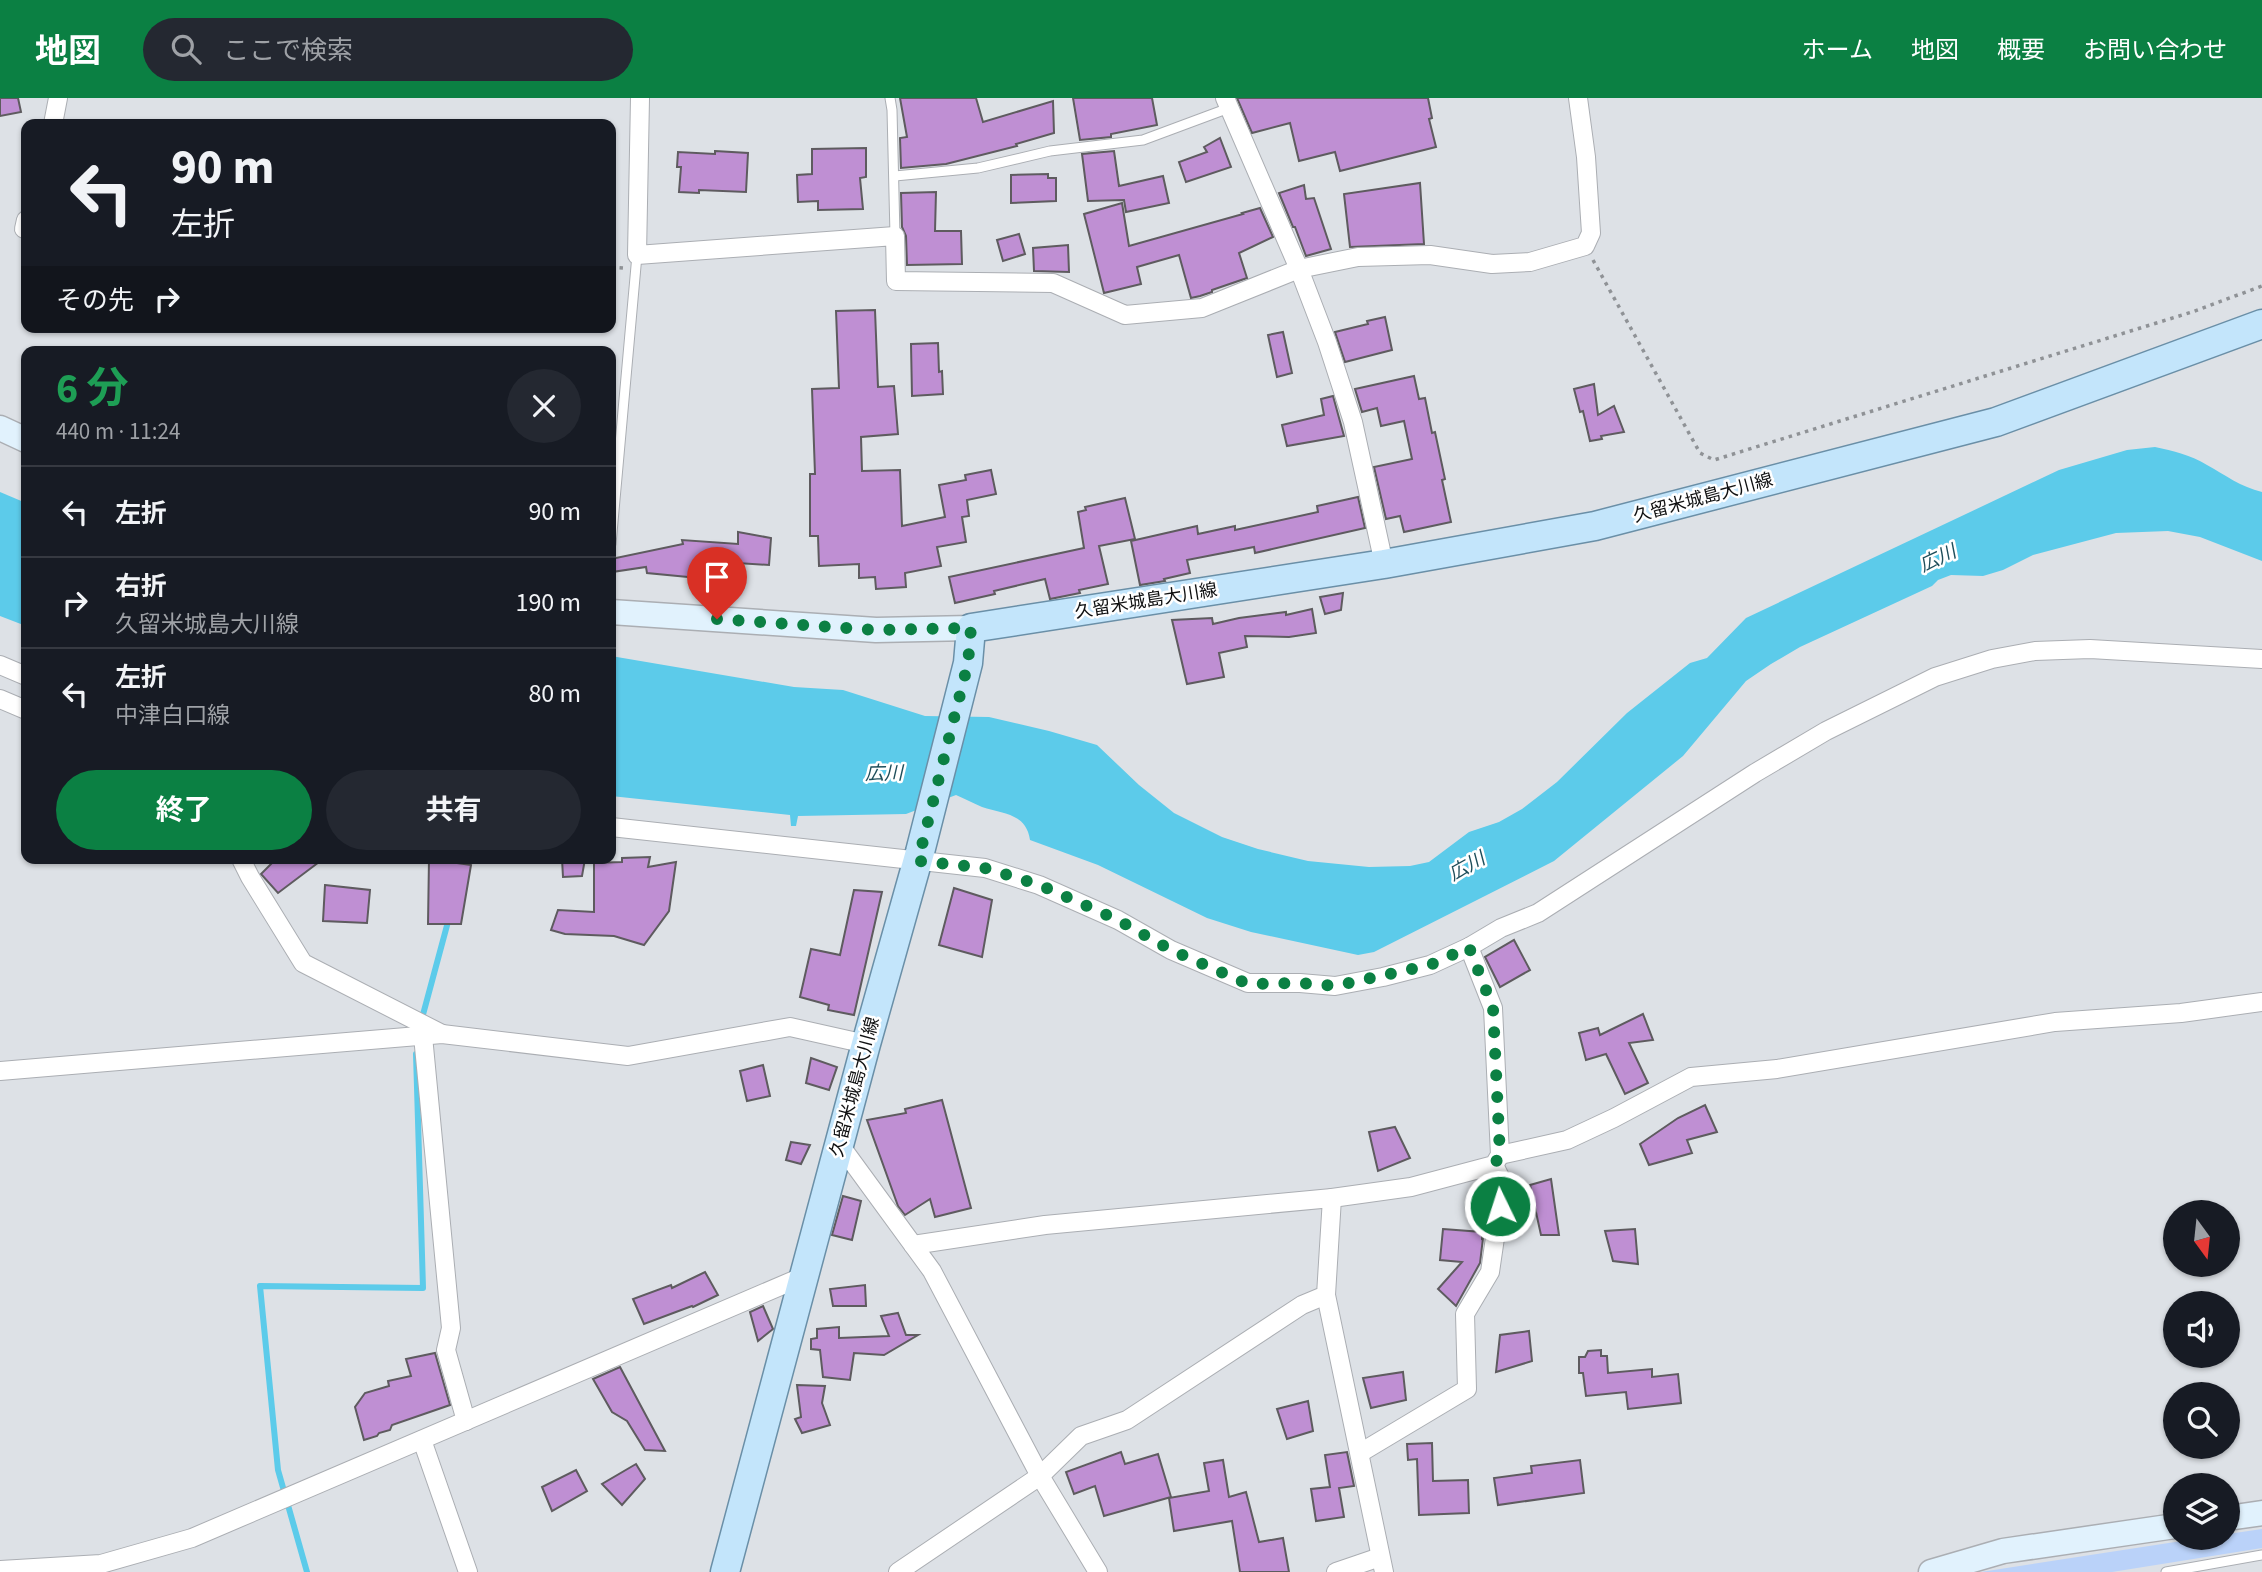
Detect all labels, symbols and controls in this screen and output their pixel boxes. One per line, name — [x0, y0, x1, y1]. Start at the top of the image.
search box — [143, 18, 633, 81]
text: 地図 — [35, 28, 101, 75]
icon: search — [167, 30, 205, 68]
text: ここで検索 — [223, 32, 353, 69]
text: ホーム — [1802, 33, 1873, 68]
text: 地図 — [1911, 33, 1959, 68]
text: 概要 — [1997, 33, 2045, 68]
text: お問い合わせ — [2083, 33, 2227, 68]
text: 90 m — [171, 133, 275, 203]
icon: left — [56, 147, 147, 238]
text: 左折 — [171, 202, 235, 248]
icon: right — [148, 280, 186, 318]
text: その先 — [56, 282, 134, 319]
text: 6 分 — [56, 359, 129, 419]
button: close — [507, 369, 581, 443]
text: 440 m · 11:24 — [56, 415, 180, 448]
street label: 久留米城島大川線 — [1630, 467, 1776, 529]
icon: left — [56, 493, 94, 531]
text: 90 m — [528, 493, 581, 530]
text: 左折 — [115, 495, 167, 532]
water label: 広川 — [1915, 538, 1963, 579]
pin — [687, 547, 747, 619]
icon: arrive — [698, 558, 736, 596]
text: 右折 — [115, 568, 167, 605]
street label: 久留米城島大川線 — [1073, 577, 1219, 625]
icon: right — [56, 584, 94, 622]
text: 190 m — [515, 584, 581, 621]
text: 久留米城島大川線 — [115, 608, 299, 641]
text: 左折 — [115, 659, 167, 696]
icon: left — [56, 675, 94, 713]
text: 80 m — [528, 675, 581, 712]
text: 中津白口線 — [115, 699, 230, 732]
water label: 広川 — [865, 760, 905, 788]
button: 終了 — [56, 770, 312, 850]
button: 共有 — [326, 770, 581, 850]
water label: 広川 — [1444, 845, 1492, 888]
street label: 久留米城島大川線 — [824, 1014, 886, 1160]
position arrow — [1463, 1169, 1537, 1243]
north arrow — [2163, 1200, 2240, 1278]
map controls — [2163, 1200, 2240, 1550]
button: sound — [2163, 1291, 2240, 1368]
button: search — [2163, 1382, 2240, 1459]
button: layers — [2163, 1473, 2240, 1550]

